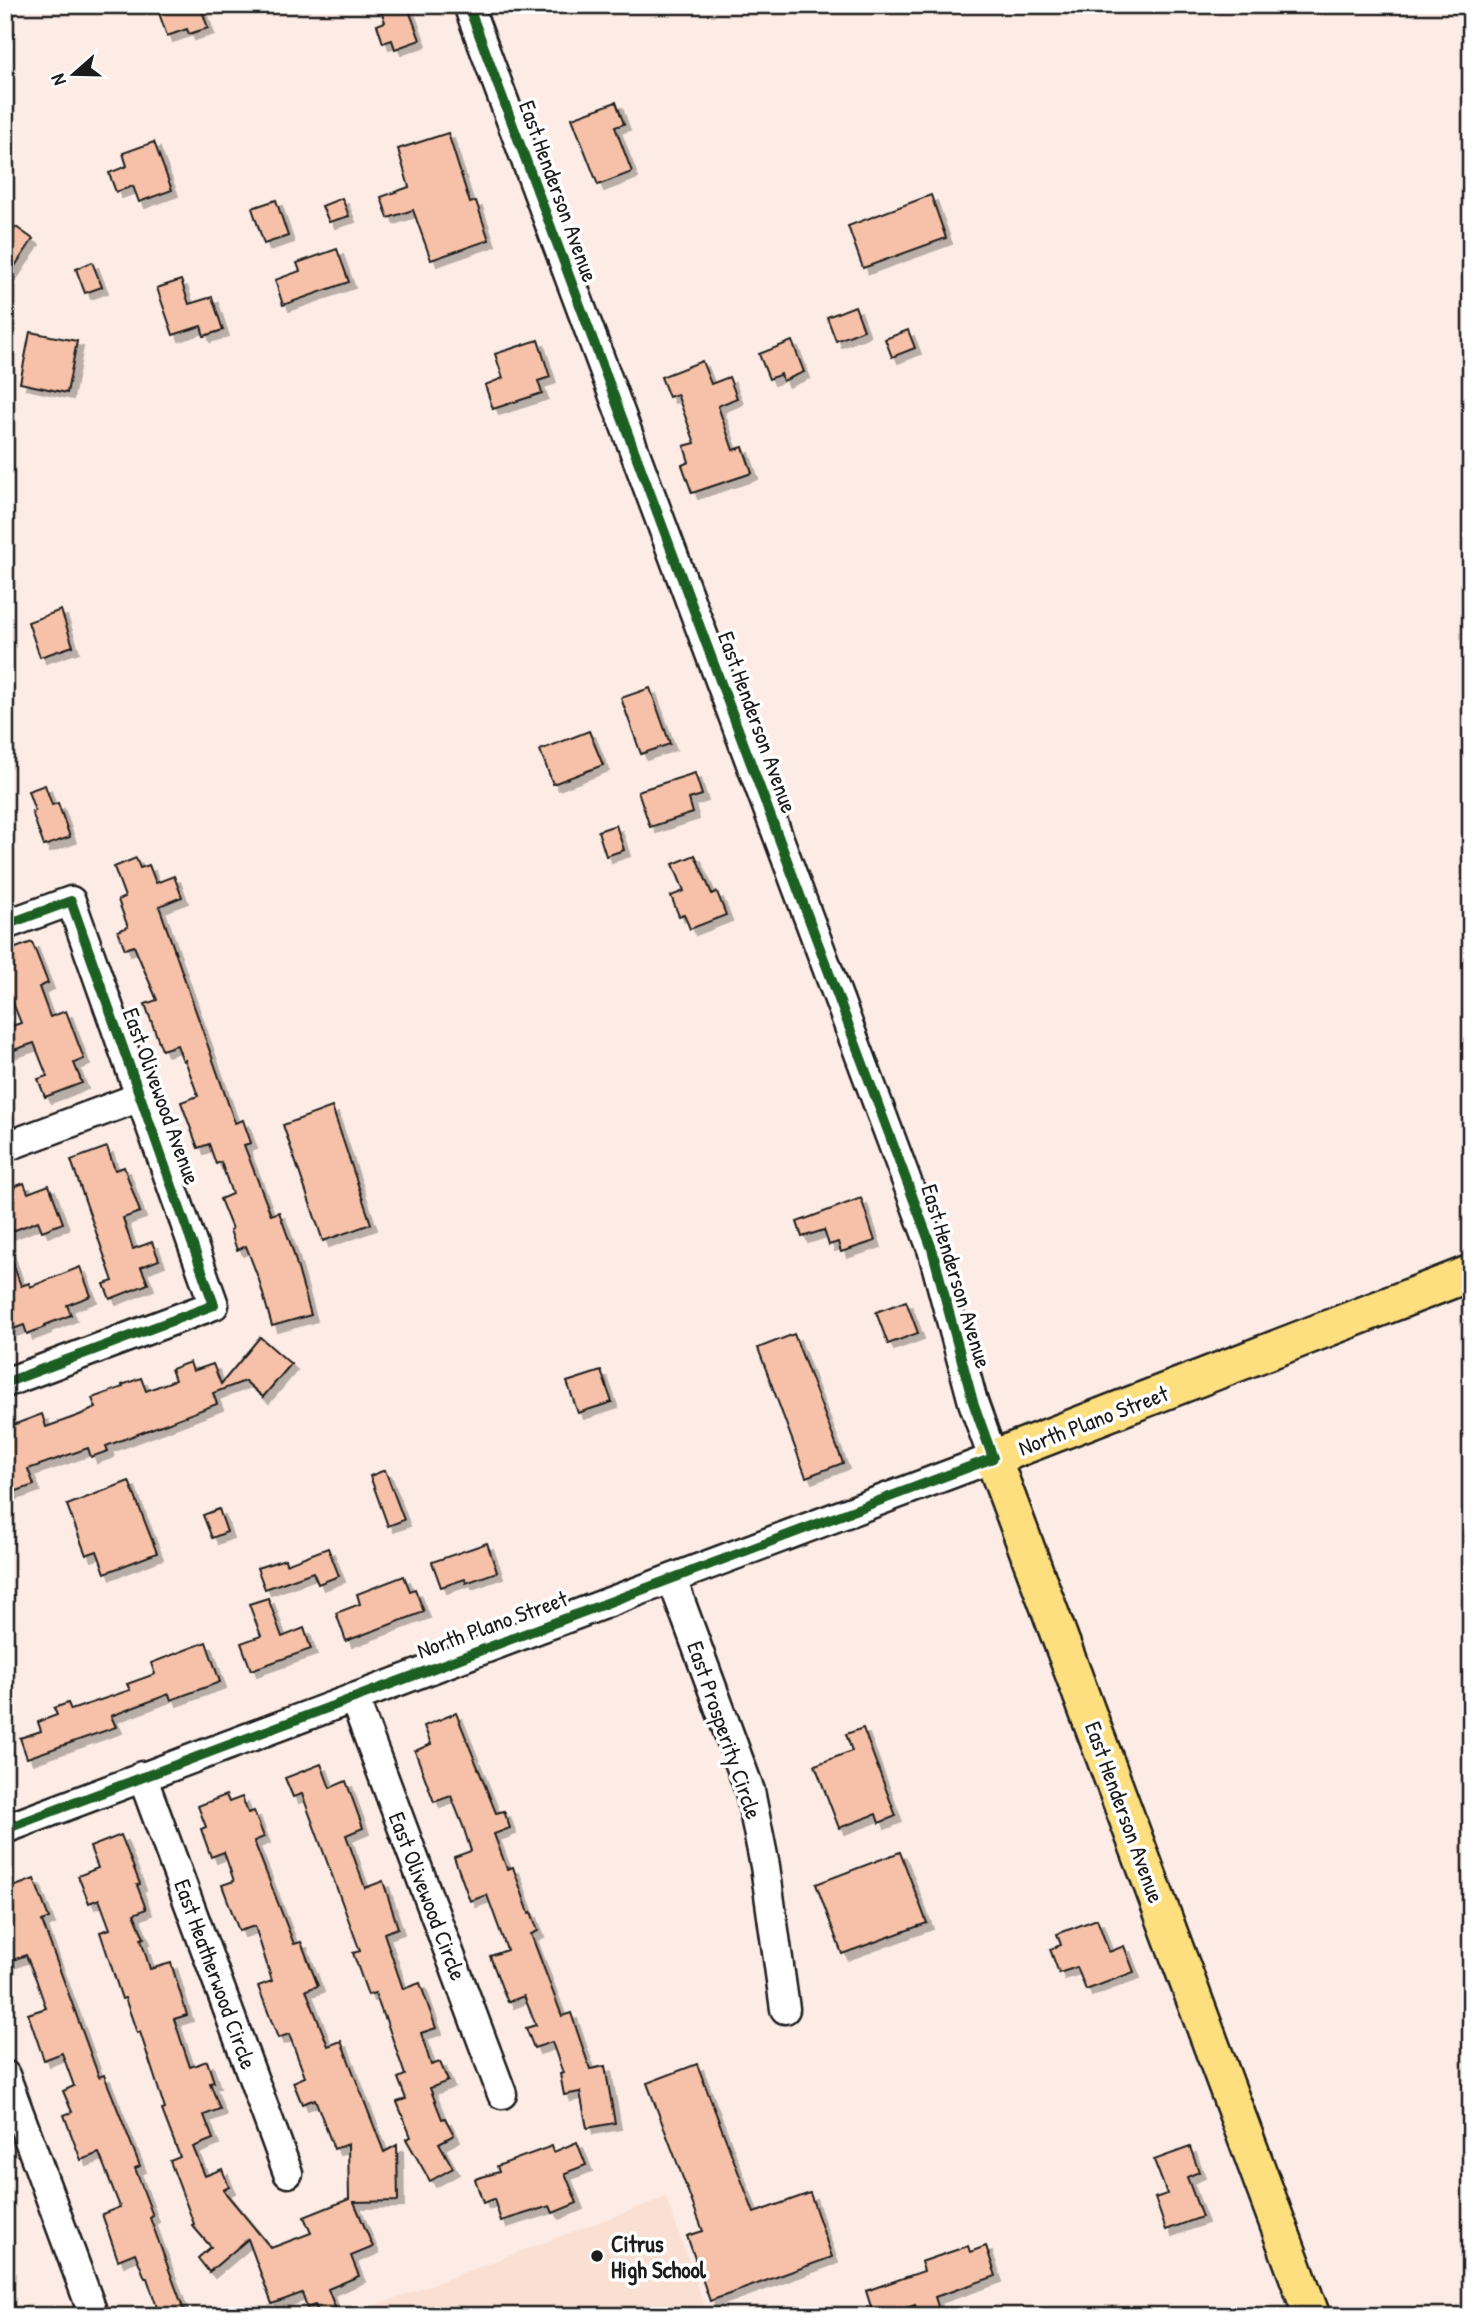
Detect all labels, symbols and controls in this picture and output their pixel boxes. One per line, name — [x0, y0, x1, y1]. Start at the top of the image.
north arrow — [38, 38, 108, 108]
text: N — [44, 71, 72, 89]
street label: East Henderson Avenue — [512, 96, 606, 286]
street label: East Henderson Avenue — [711, 627, 805, 817]
street label: East Olivewood Avenue — [116, 1004, 208, 1188]
street label: East Henderson Avenue — [914, 1180, 1000, 1372]
street label: North Plano Street — [1014, 1377, 1173, 1463]
street label: North Plano Street — [412, 1582, 573, 1666]
street label: East Prosperity Circle — [680, 1637, 770, 1823]
street label: East Henderson Avenue — [1078, 1717, 1172, 1907]
street label: East Olivewood Circle — [382, 1807, 474, 1985]
street label: East Heatherwood Circle — [167, 1875, 265, 2073]
place label: Citrus High School — [611, 2228, 707, 2286]
marker: Citrus High School — [589, 2248, 605, 2264]

